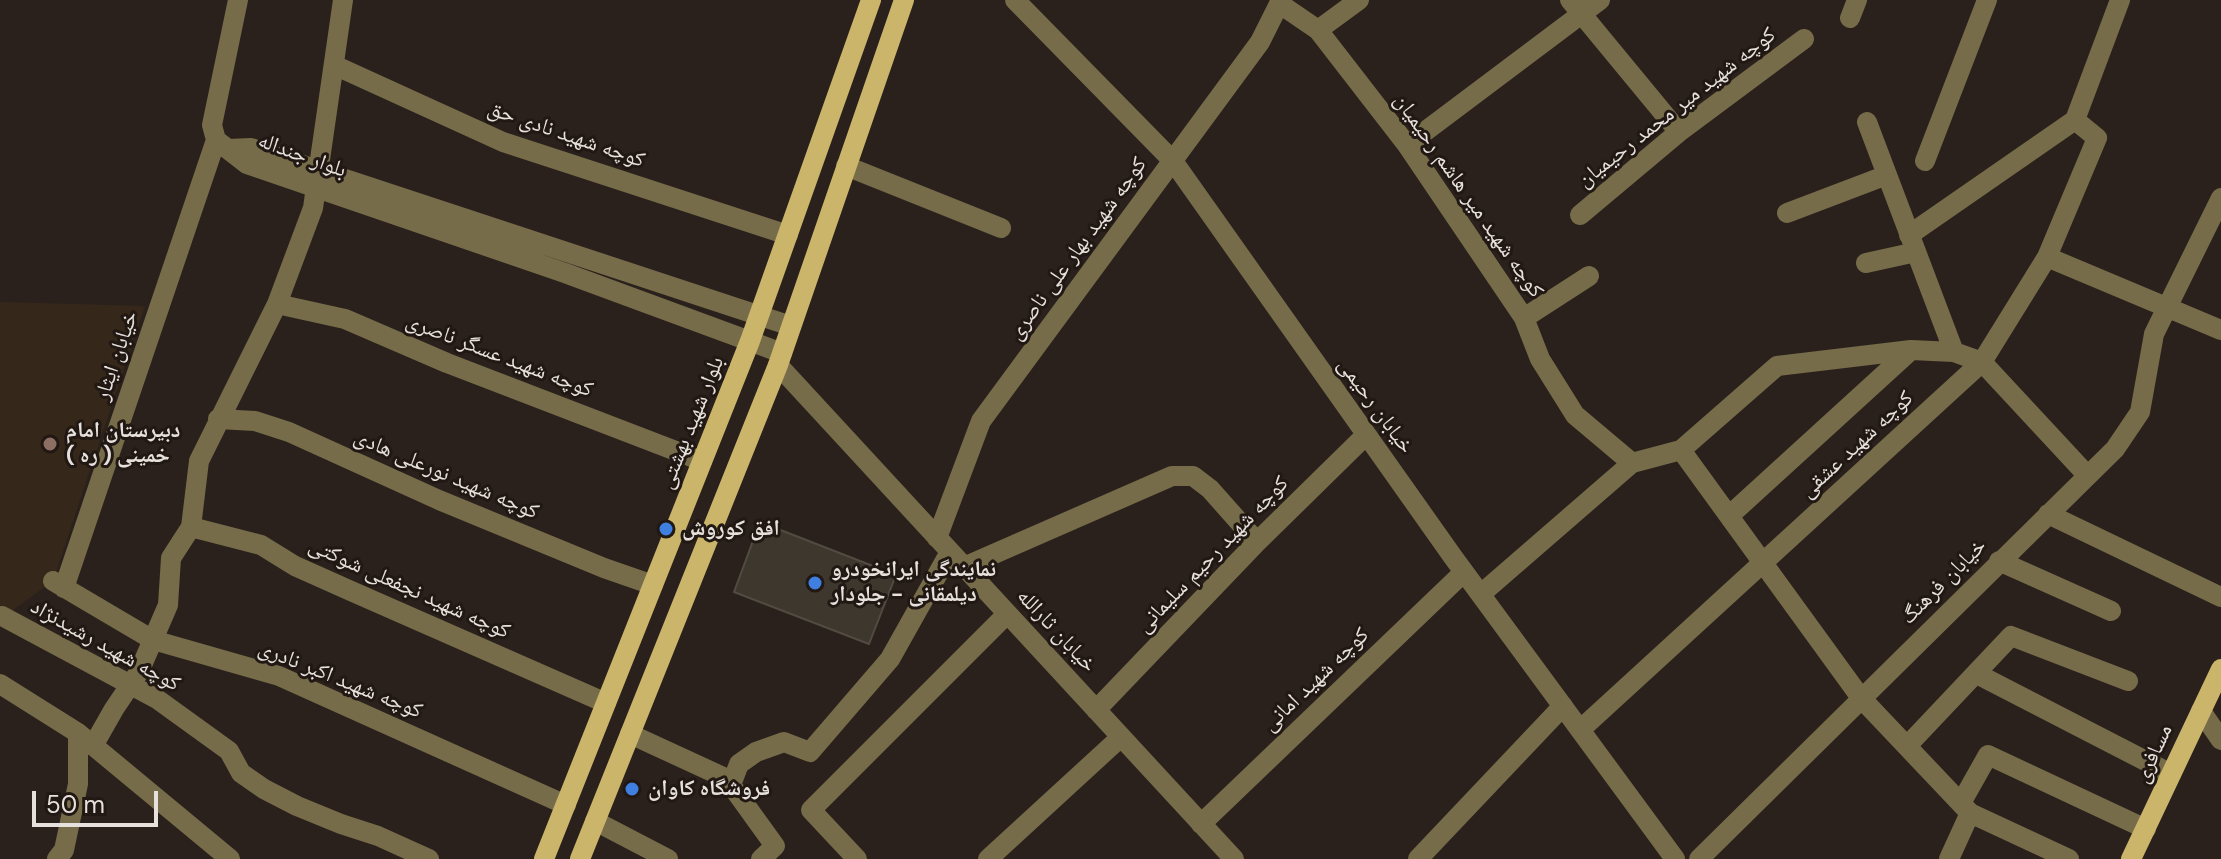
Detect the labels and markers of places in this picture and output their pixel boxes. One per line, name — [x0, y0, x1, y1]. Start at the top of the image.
place label: دبیرستان امام خمینی ( ره ) — [66, 418, 180, 470]
marker: دبیرستان امام خمینی ( ره ) — [41, 435, 59, 453]
place label: افق کوروش — [682, 516, 780, 542]
marker: افق کوروش — [657, 520, 675, 538]
place label: نمایندگی ایرانخودرو دیلمقانی - جلودار — [831, 557, 996, 608]
marker: نمایندگی ایرانخودرو دیلمقانی - جلودار — [806, 574, 824, 592]
place label: فروشگاه کاوان — [648, 776, 770, 802]
marker: فروشگاه کاوان — [623, 780, 641, 798]

